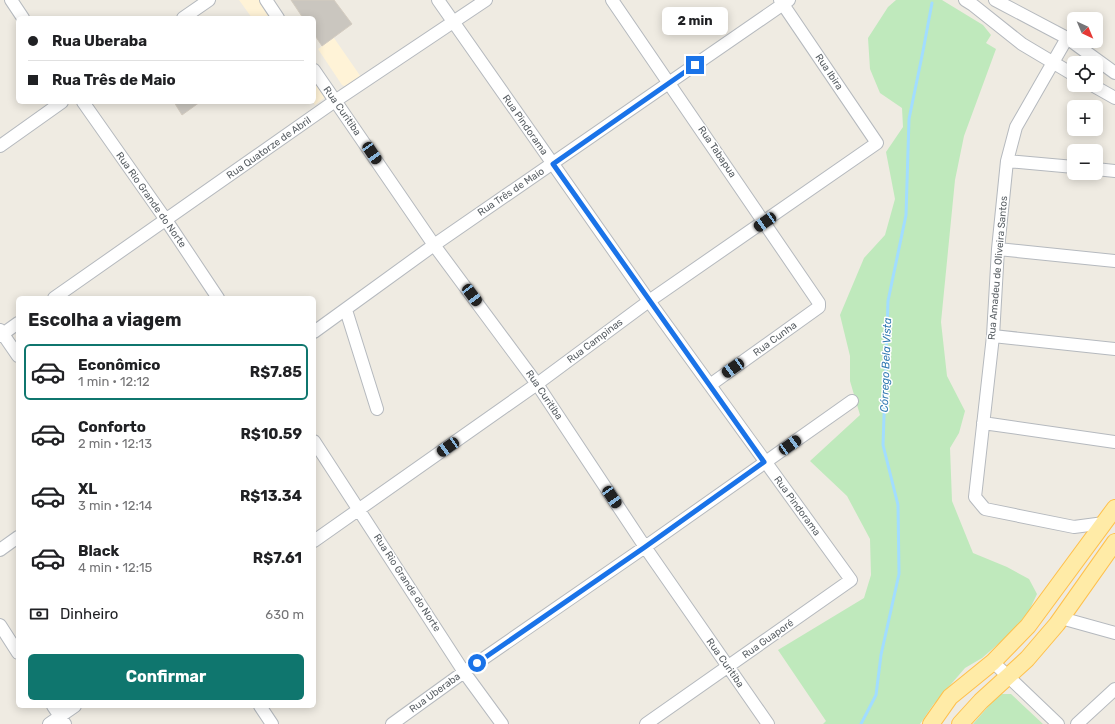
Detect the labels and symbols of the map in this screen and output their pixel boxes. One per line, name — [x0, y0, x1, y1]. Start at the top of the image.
callout: 2 min — [662, 7, 728, 35]
north arrow — [1067, 12, 1103, 48]
street label: Rua Ibira — [813, 52, 845, 92]
route end — [686, 56, 704, 74]
street label: Rua Curitiba — [321, 84, 363, 138]
street label: Rua Pindorama — [500, 93, 550, 157]
street label: Rua Quatorze de Abril — [224, 114, 314, 182]
street label: Rua Tabapua — [695, 124, 739, 180]
car — [360, 140, 384, 166]
street label: Rua Rio Grande do Norte — [113, 150, 189, 250]
street label: Rua Três de Maio — [475, 165, 547, 219]
street label: Rua Amadeu de Oliveira Santos — [986, 195, 1010, 341]
car — [752, 210, 778, 234]
car — [460, 282, 484, 308]
street label: Rua Campinas — [565, 316, 625, 366]
water label: Córrego Bela Vista — [878, 317, 894, 413]
street label: Rua Cunha — [751, 319, 799, 359]
car — [720, 356, 746, 380]
street label: Rua Curitiba — [523, 368, 565, 422]
car — [777, 433, 803, 457]
car — [435, 435, 461, 459]
street label: Rua Pindorama — [771, 474, 823, 538]
car — [600, 484, 624, 510]
street label: Rua Rio Grande do Norte — [371, 532, 443, 634]
street label: Rua Guaporé — [740, 617, 796, 661]
street label: Rua Curitiba — [704, 636, 746, 690]
route start — [468, 654, 486, 672]
street label: Rua Uberaba — [407, 671, 463, 715]

